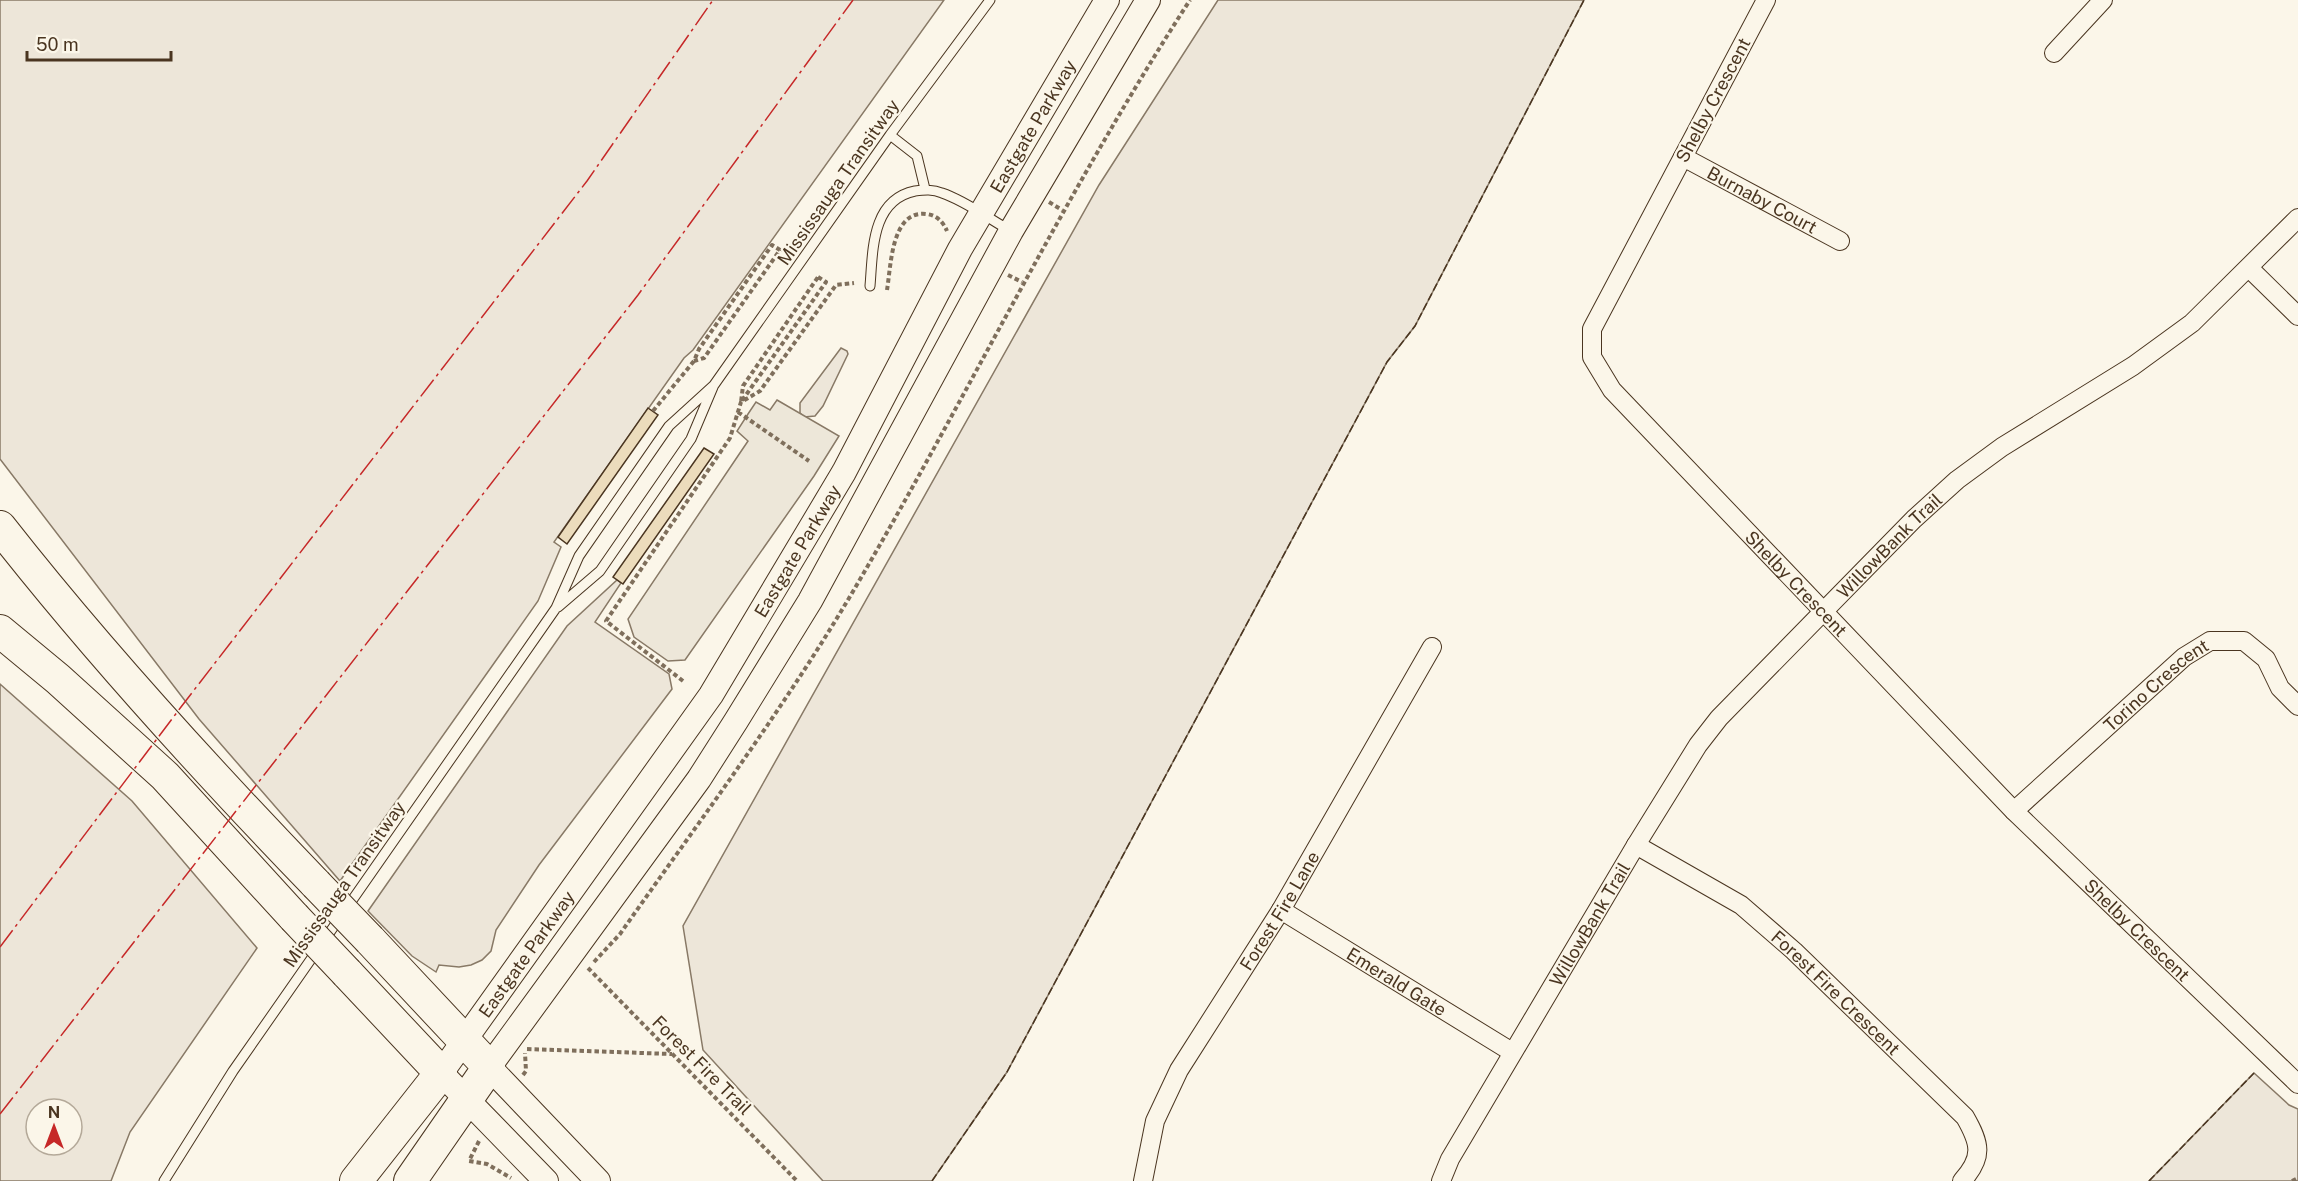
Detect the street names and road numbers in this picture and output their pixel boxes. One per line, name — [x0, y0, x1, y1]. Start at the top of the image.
street label: Shelby Crescent — [1671, 34, 1755, 166]
street label: Eastgate Parkway — [985, 56, 1080, 196]
street label: Mississauga Transitway — [773, 95, 903, 269]
street label: Burnaby Court — [1704, 162, 1821, 237]
street label: Eastgate Parkway — [749, 480, 845, 621]
street label: WillowBank Trail — [1832, 489, 1946, 602]
street label: Shelby Crescent — [1741, 526, 1852, 640]
street label: Torino Crescent — [2099, 634, 2212, 735]
street label: Mississauga Transitway — [279, 797, 409, 971]
street label: Forest Fire Lane — [1235, 847, 1323, 974]
street label: WillowBank Trail — [1545, 858, 1634, 989]
street label: Shelby Crescent — [2080, 874, 2194, 985]
street label: Eastgate Parkway — [474, 886, 579, 1021]
street label: Forest Fire Crescent — [1767, 926, 1905, 1059]
street label: Emerald Gate — [1343, 943, 1451, 1020]
street label: Forest Fire Trail — [648, 1011, 756, 1119]

